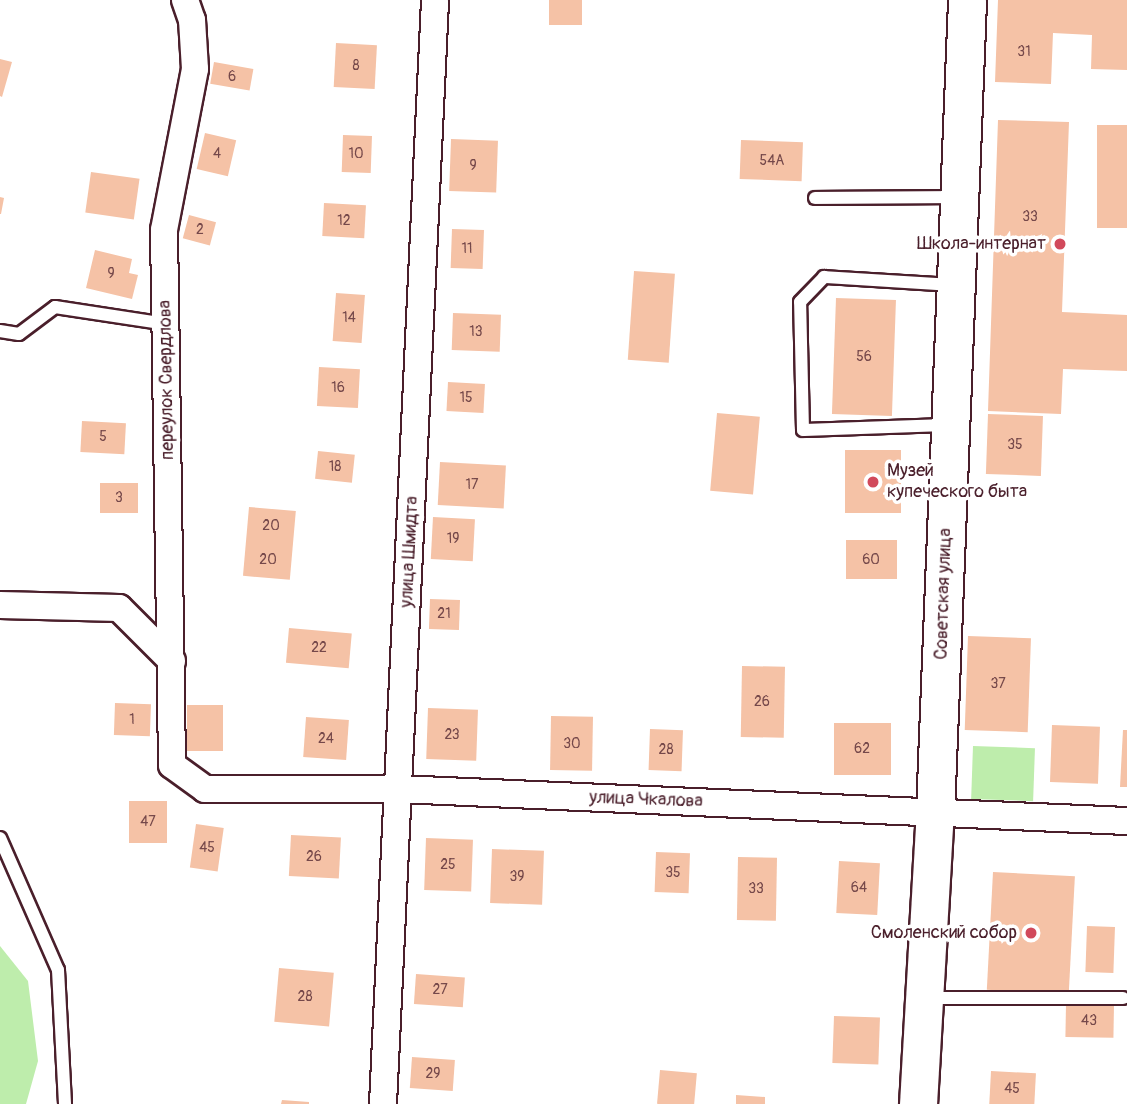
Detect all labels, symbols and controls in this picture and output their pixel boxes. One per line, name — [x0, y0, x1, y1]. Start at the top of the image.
house number: 31 — [1017, 44, 1031, 60]
house number: 8 — [352, 58, 360, 74]
house number: 6 — [228, 69, 236, 85]
house number: 4 — [213, 146, 221, 162]
house number: 10 — [348, 146, 364, 162]
house number: 54А — [760, 153, 784, 169]
house number: 9 — [469, 158, 477, 174]
house number: 33 — [1022, 209, 1038, 225]
house number: 12 — [337, 213, 351, 229]
house number: 2 — [196, 222, 204, 238]
place label: Школа-интернат — [917, 233, 1046, 255]
marker: Школа-интернат — [1052, 236, 1068, 252]
house number: 11 — [462, 241, 472, 257]
house number: 9 — [107, 266, 115, 282]
street label: переулок Свердлова — [155, 300, 179, 460]
house number: 14 — [342, 310, 356, 326]
house number: 13 — [469, 324, 483, 340]
house number: 56 — [856, 349, 872, 365]
house number: 16 — [331, 380, 345, 396]
house number: 15 — [459, 390, 473, 406]
house number: 5 — [99, 429, 107, 445]
house number: 35 — [1007, 437, 1023, 453]
house number: 18 — [329, 459, 341, 475]
place label: Музей купеческого быта — [887, 461, 1027, 504]
marker: Музей купеческого быта — [865, 474, 881, 490]
house number: 17 — [466, 477, 478, 493]
house number: 3 — [115, 490, 123, 506]
street label: улица Шмидта — [396, 496, 424, 608]
house number: 20 — [262, 518, 280, 534]
street label: Советская улица — [931, 528, 957, 660]
house number: 19 — [447, 531, 459, 547]
house number: 20 — [259, 552, 277, 568]
house number: 60 — [862, 552, 880, 568]
house number: 21 — [437, 606, 451, 622]
house number: 22 — [311, 640, 327, 656]
house number: 37 — [990, 676, 1006, 692]
house number: 26 — [754, 694, 770, 710]
house number: 1 — [129, 712, 135, 728]
house number: 23 — [444, 727, 460, 743]
house number: 24 — [318, 731, 334, 747]
house number: 30 — [563, 736, 581, 752]
house number: 62 — [854, 741, 870, 757]
house number: 28 — [659, 742, 673, 758]
street label: улица Чкалова — [589, 787, 703, 813]
house number: 47 — [140, 814, 156, 830]
house number: 45 — [199, 840, 215, 856]
house number: 26 — [306, 849, 322, 865]
house number: 25 — [440, 857, 456, 873]
house number: 35 — [665, 865, 681, 881]
house number: 39 — [509, 869, 525, 885]
house number: 64 — [851, 880, 867, 896]
house number: 33 — [748, 881, 764, 897]
place label: Смоленский собор — [871, 922, 1017, 944]
marker: Смоленский собор — [1023, 925, 1039, 941]
house number: 27 — [432, 982, 448, 998]
house number: 28 — [298, 989, 312, 1005]
house number: 43 — [1081, 1013, 1097, 1029]
house number: 29 — [425, 1066, 441, 1082]
house number: 45 — [1004, 1081, 1020, 1097]

